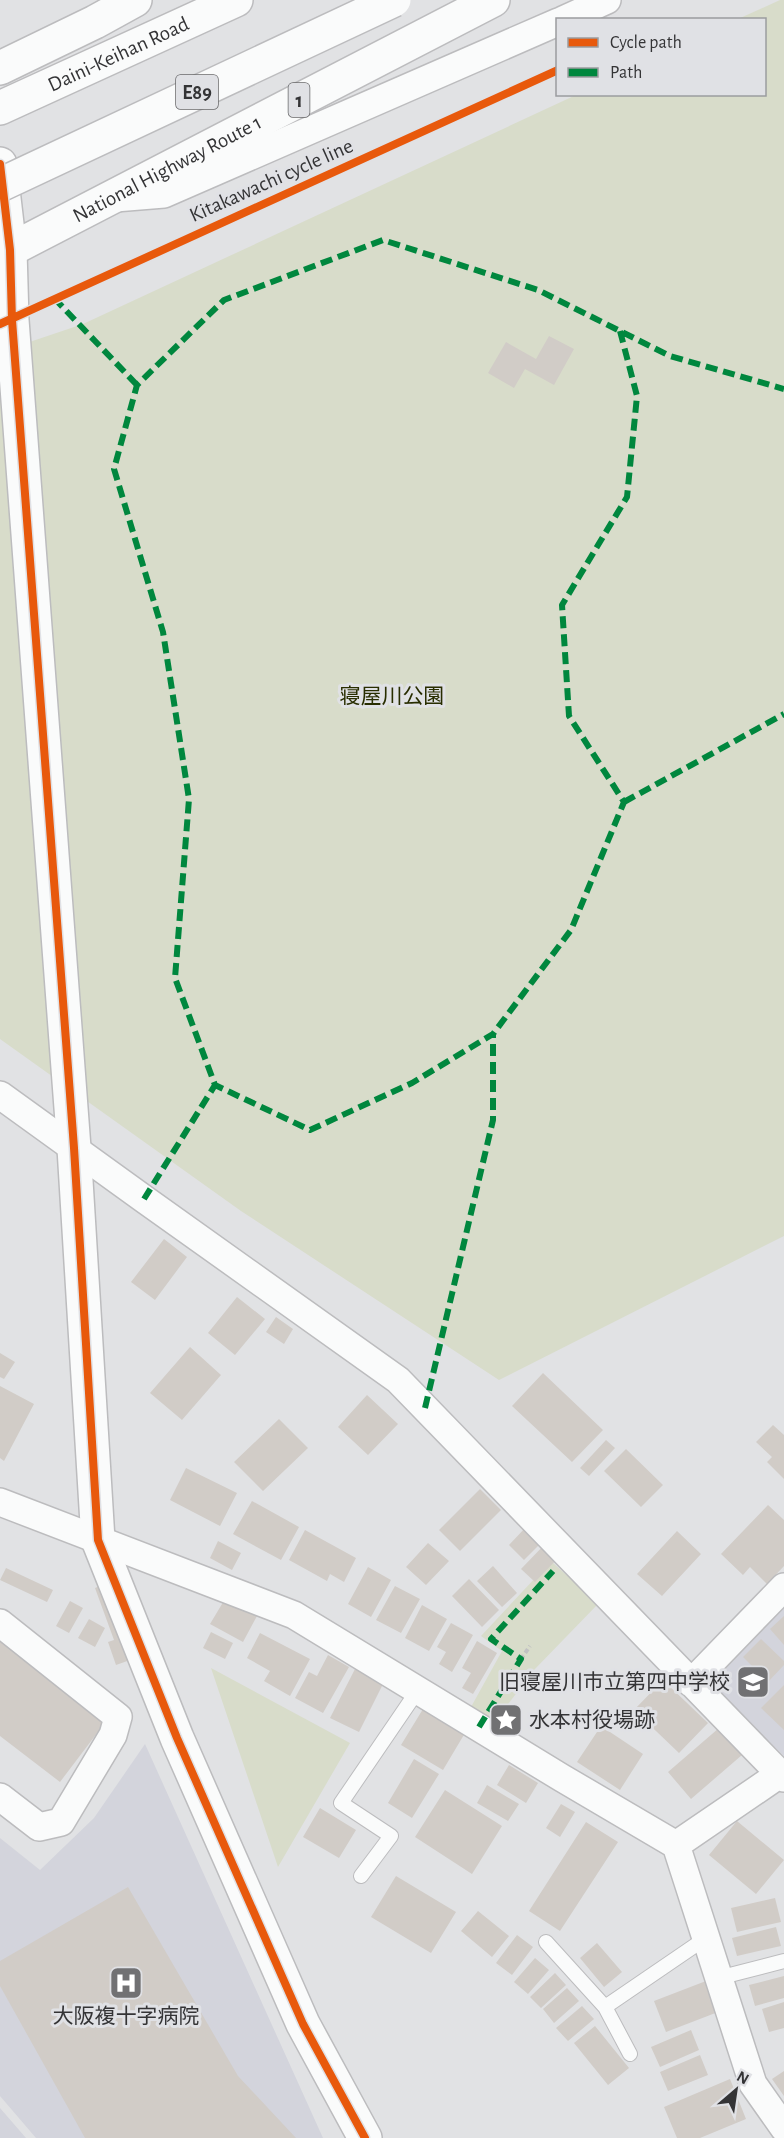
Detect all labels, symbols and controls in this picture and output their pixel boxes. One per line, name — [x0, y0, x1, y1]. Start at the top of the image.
street label: Daini-Keihan Road — [45, 13, 192, 96]
legend — [556, 18, 766, 96]
text: Cycle path — [610, 34, 682, 52]
text: Path — [610, 64, 642, 82]
road number: E89 — [176, 75, 218, 109]
road number: 1 — [288, 83, 310, 117]
street label: National Highway Route 1 — [69, 112, 265, 227]
street label: Kitakawachi cycle line — [186, 135, 356, 226]
park label: 寝屋川公園 — [340, 685, 445, 707]
school or university icon: 旧寝屋川市立第四中学校 — [735, 1664, 771, 1700]
place label: 旧寝屋川市立第四中学校 — [499, 1671, 730, 1693]
place icon: 水本村役場跡 — [488, 1702, 524, 1738]
place label: 水本村役場跡 — [529, 1709, 655, 1731]
hospital icon: 大阪複十字病院 — [108, 1965, 144, 2001]
place label: 大阪複十字病院 — [53, 2005, 200, 2027]
north arrow — [706, 2060, 766, 2120]
text: N — [734, 2068, 752, 2087]

